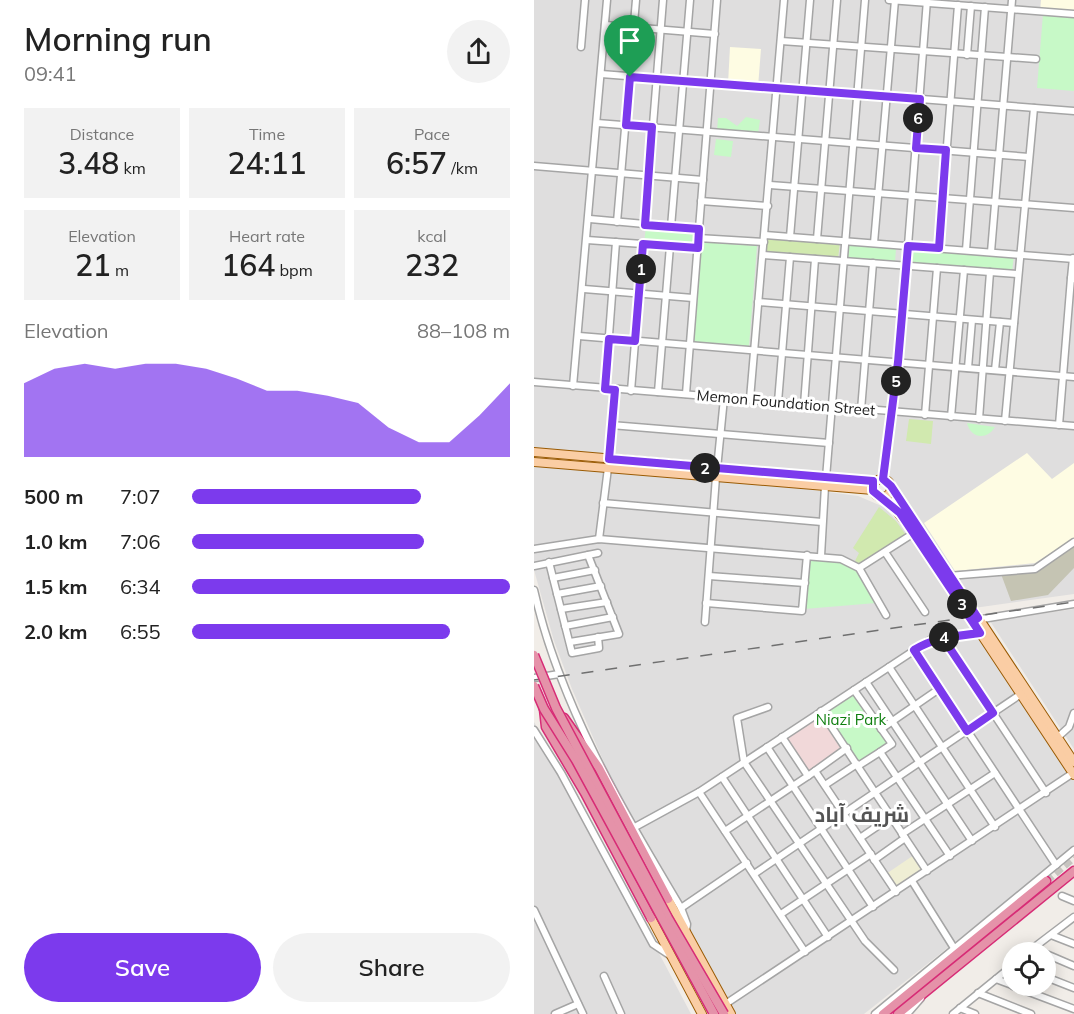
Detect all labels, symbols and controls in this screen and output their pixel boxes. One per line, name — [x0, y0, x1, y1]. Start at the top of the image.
pin — [604, 15, 655, 77]
text: Morning run — [24, 18, 212, 59]
button: share — [447, 20, 510, 83]
icon: arrive — [613, 24, 646, 57]
text: 09:41 — [24, 61, 77, 86]
pin: 6 — [903, 103, 933, 133]
text: 6 — [913, 108, 923, 128]
text: Distance — [70, 124, 134, 144]
text: Time — [249, 124, 285, 144]
text: Pace — [414, 124, 450, 144]
text: 3.48 — [58, 144, 119, 182]
text: 24:11 — [227, 144, 307, 182]
text: 6:57 — [386, 144, 447, 182]
text: km — [119, 158, 146, 178]
text: /km — [447, 158, 478, 178]
text: Elevation — [68, 226, 136, 246]
text: Heart rate — [229, 226, 305, 246]
text: kcal — [417, 226, 447, 246]
text: 21 — [75, 246, 111, 284]
text: 164 — [221, 246, 275, 284]
text: 232 — [405, 246, 459, 284]
pin: 1 — [626, 254, 656, 284]
text: 1 — [636, 259, 646, 279]
text: m — [111, 260, 129, 280]
text: bpm — [275, 260, 313, 280]
text: Elevation — [24, 318, 109, 343]
text: 88–108 m — [417, 318, 510, 343]
pin: 5 — [881, 366, 911, 396]
text: 5 — [891, 371, 901, 391]
street label: Memon Foundation Street — [696, 385, 876, 420]
pin: 2 — [690, 453, 720, 483]
text: 2 — [700, 458, 710, 478]
text: 500 m — [24, 484, 83, 509]
text: 7:07 — [120, 484, 161, 509]
text: 1.0 km — [24, 529, 87, 554]
text: 7:06 — [120, 529, 161, 554]
text: 1.5 km — [24, 574, 87, 599]
text: 6:34 — [120, 574, 161, 599]
pin: 3 — [947, 589, 977, 619]
text: 3 — [957, 594, 967, 614]
text: 2.0 km — [24, 619, 87, 644]
text: 6:55 — [120, 619, 161, 644]
pin: 4 — [929, 622, 959, 652]
text: 4 — [939, 627, 949, 647]
park label: Niazi Park — [816, 710, 887, 729]
district label: شريف آباد — [815, 801, 909, 827]
button: Save — [24, 933, 261, 1002]
button: Share — [273, 933, 510, 1002]
map controls — [1002, 942, 1056, 996]
button: locate — [1002, 942, 1056, 996]

